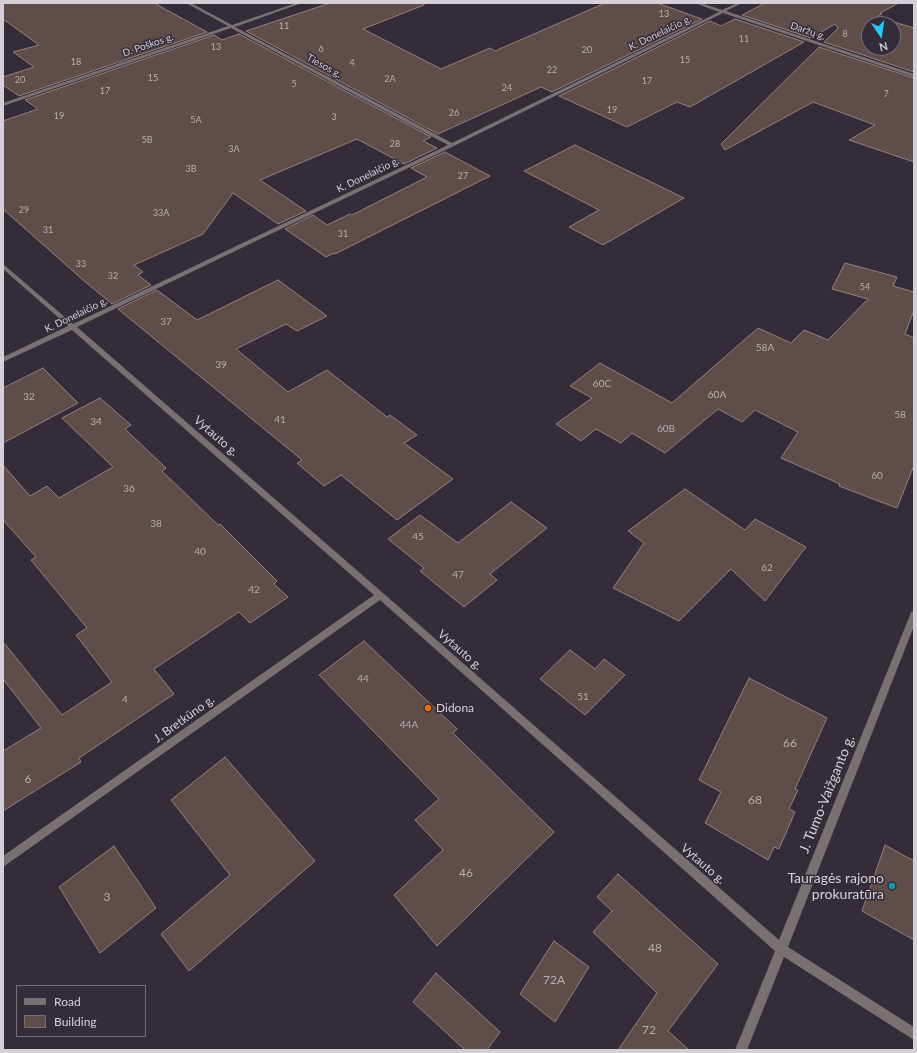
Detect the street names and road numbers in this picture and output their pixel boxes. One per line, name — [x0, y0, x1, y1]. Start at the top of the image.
street label: K. Donelaičio g. — [627, 13, 693, 53]
street label: Daržų g. — [789, 19, 827, 43]
street label: D. Poškos g. — [121, 31, 175, 59]
street label: Tiesos g. — [304, 52, 344, 80]
street label: K. Donelaičio g. — [335, 155, 401, 195]
street label: K. Donelaičio g. — [43, 295, 109, 335]
street label: Vytauto g. — [191, 413, 241, 459]
street label: Vytauto g. — [435, 627, 485, 673]
street label: J. Bretkūno g. — [151, 692, 217, 746]
street label: J. Tumo-Vaižganto g. — [796, 733, 858, 855]
street label: Vytauto g. — [678, 841, 728, 887]

